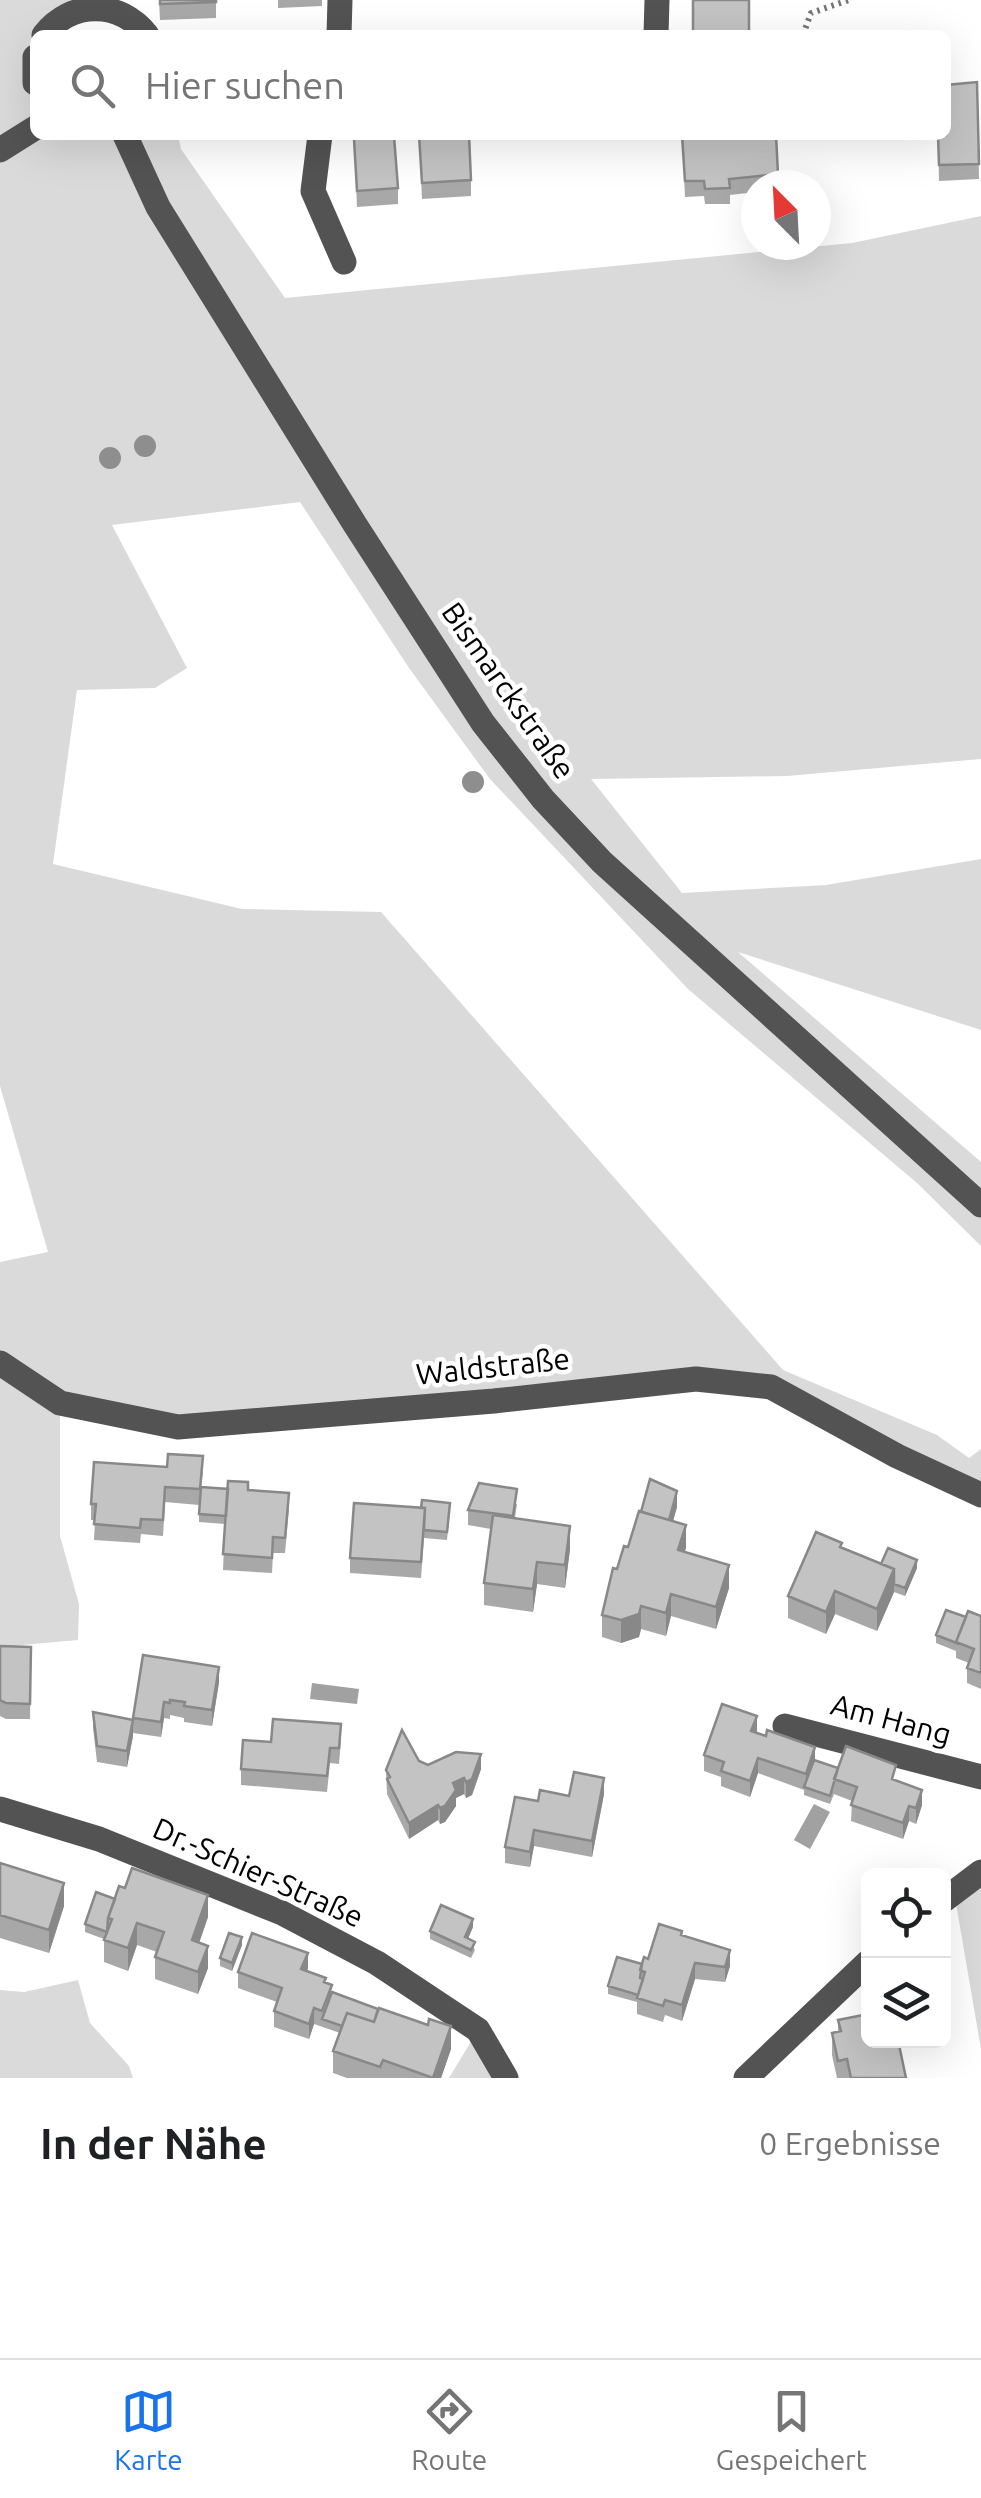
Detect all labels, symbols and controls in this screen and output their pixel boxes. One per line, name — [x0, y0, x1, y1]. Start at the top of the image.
search box — [30, 30, 951, 140]
icon: search — [65, 58, 120, 113]
text: Hier suchen — [145, 64, 345, 106]
north arrow — [741, 170, 831, 260]
street label: Bismarckstraße — [435, 596, 582, 785]
street label: Waldstraße — [414, 1341, 571, 1391]
street label: Am Hang — [827, 1687, 955, 1751]
street label: Dr.-Schier-Straße — [148, 1811, 369, 1934]
map controls — [861, 1868, 951, 2048]
button: locate — [861, 1868, 951, 1958]
button: layers — [861, 1958, 951, 2048]
text: In der Nähe — [40, 2120, 267, 2167]
text: 0 Ergebnisse — [759, 2125, 941, 2161]
tab: Karte — [114, 2384, 183, 2475]
tab: Route — [411, 2384, 487, 2475]
tab: Gespeichert — [716, 2384, 867, 2475]

